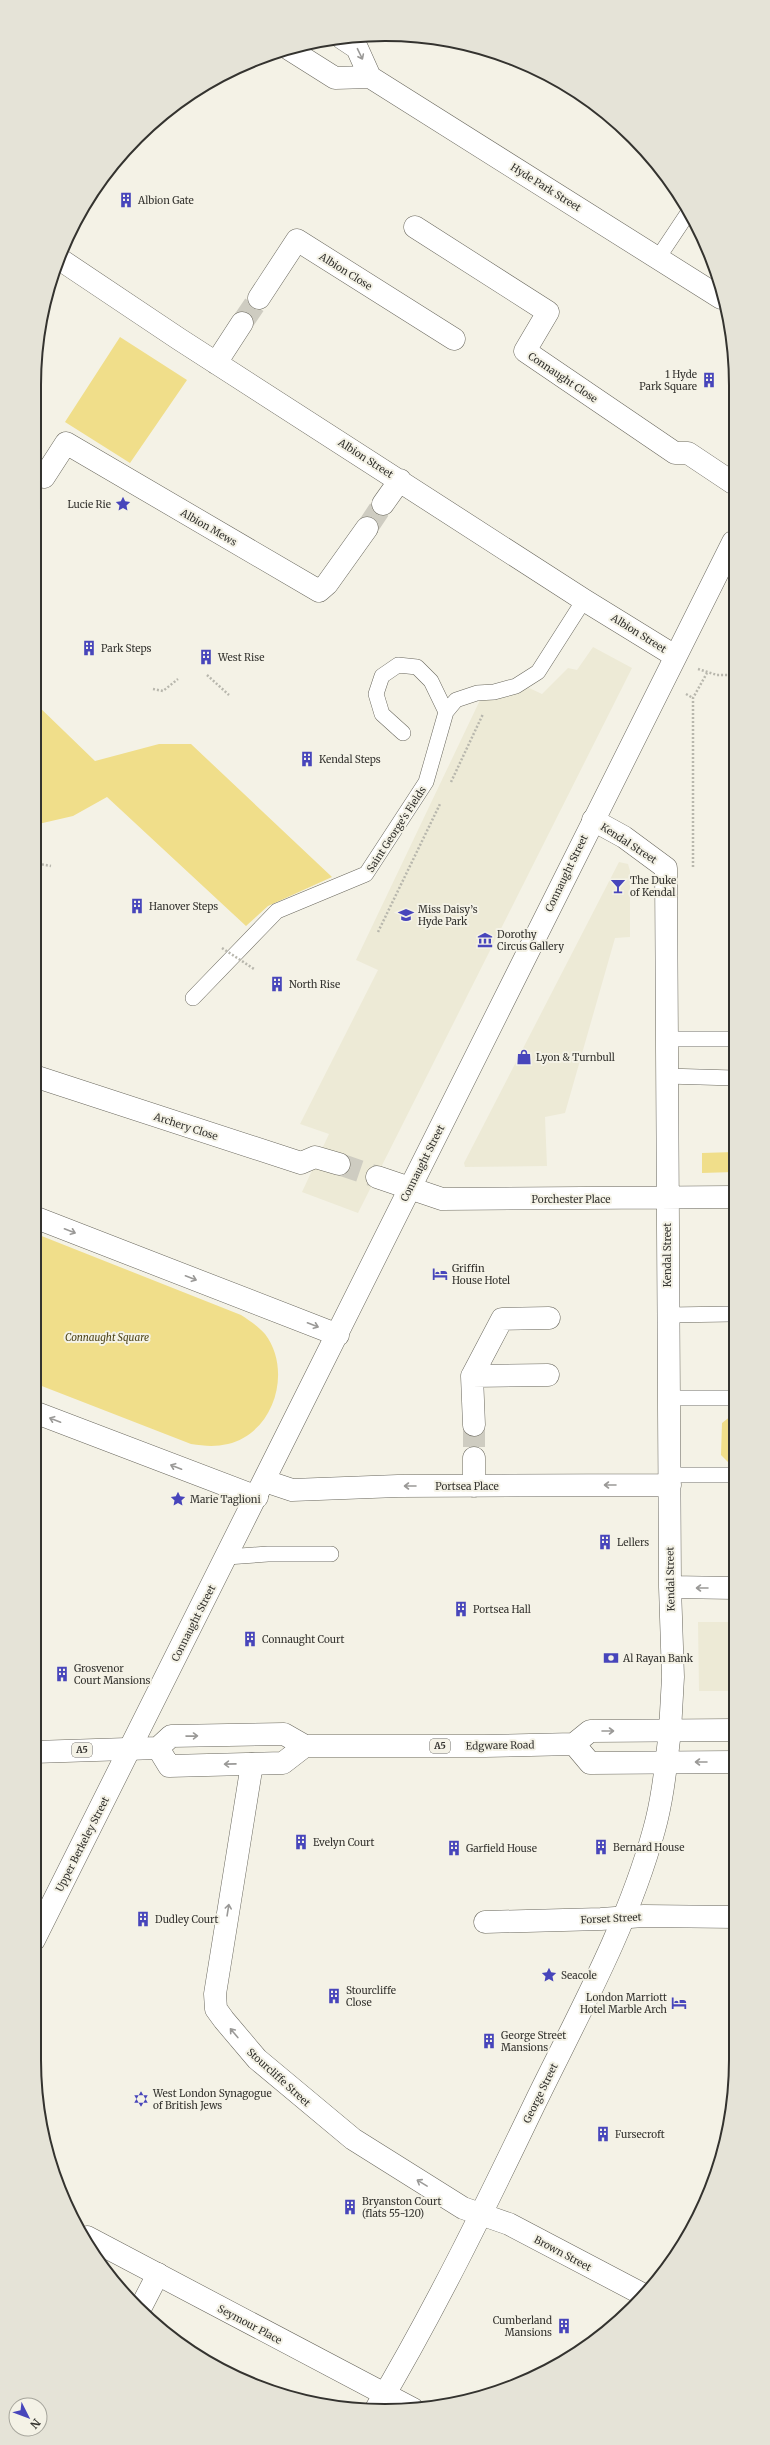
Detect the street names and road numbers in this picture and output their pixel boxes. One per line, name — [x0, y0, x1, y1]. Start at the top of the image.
street label: Hyde Park Street — [508, 161, 583, 214]
street label: Albion Close — [316, 250, 375, 293]
street label: Connaught Close — [525, 349, 600, 405]
street label: Albion Street — [335, 435, 396, 481]
street label: Albion Mews — [177, 506, 239, 549]
street label: Albion Street — [608, 611, 669, 656]
street label: Saint George's Fields — [364, 784, 429, 875]
street label: Kendal Street — [598, 820, 659, 866]
street label: Connaught Street — [542, 832, 591, 914]
street label: Archery Close — [151, 1110, 219, 1143]
street label: Connaught Street — [398, 1123, 447, 1204]
street label: Porchester Place — [532, 1193, 610, 1206]
street label: Kendal Street — [661, 1223, 674, 1287]
street label: Portsea Place — [435, 1480, 499, 1493]
street label: Kendal Street — [663, 1547, 678, 1611]
street label: Connaught Street — [169, 1583, 218, 1664]
street label: Edgware Road — [466, 1738, 534, 1753]
road number: A5 — [430, 1739, 450, 1753]
road number: A5 — [72, 1743, 92, 1757]
street label: Upper Berkeley Street — [53, 1795, 112, 1894]
street label: Forset Street — [580, 1910, 642, 1927]
street label: Stourcliffe Street — [244, 2045, 313, 2109]
street label: George Street — [520, 2061, 561, 2125]
street label: Brown Street — [532, 2233, 594, 2274]
street label: Seymour Place — [215, 2302, 284, 2347]

